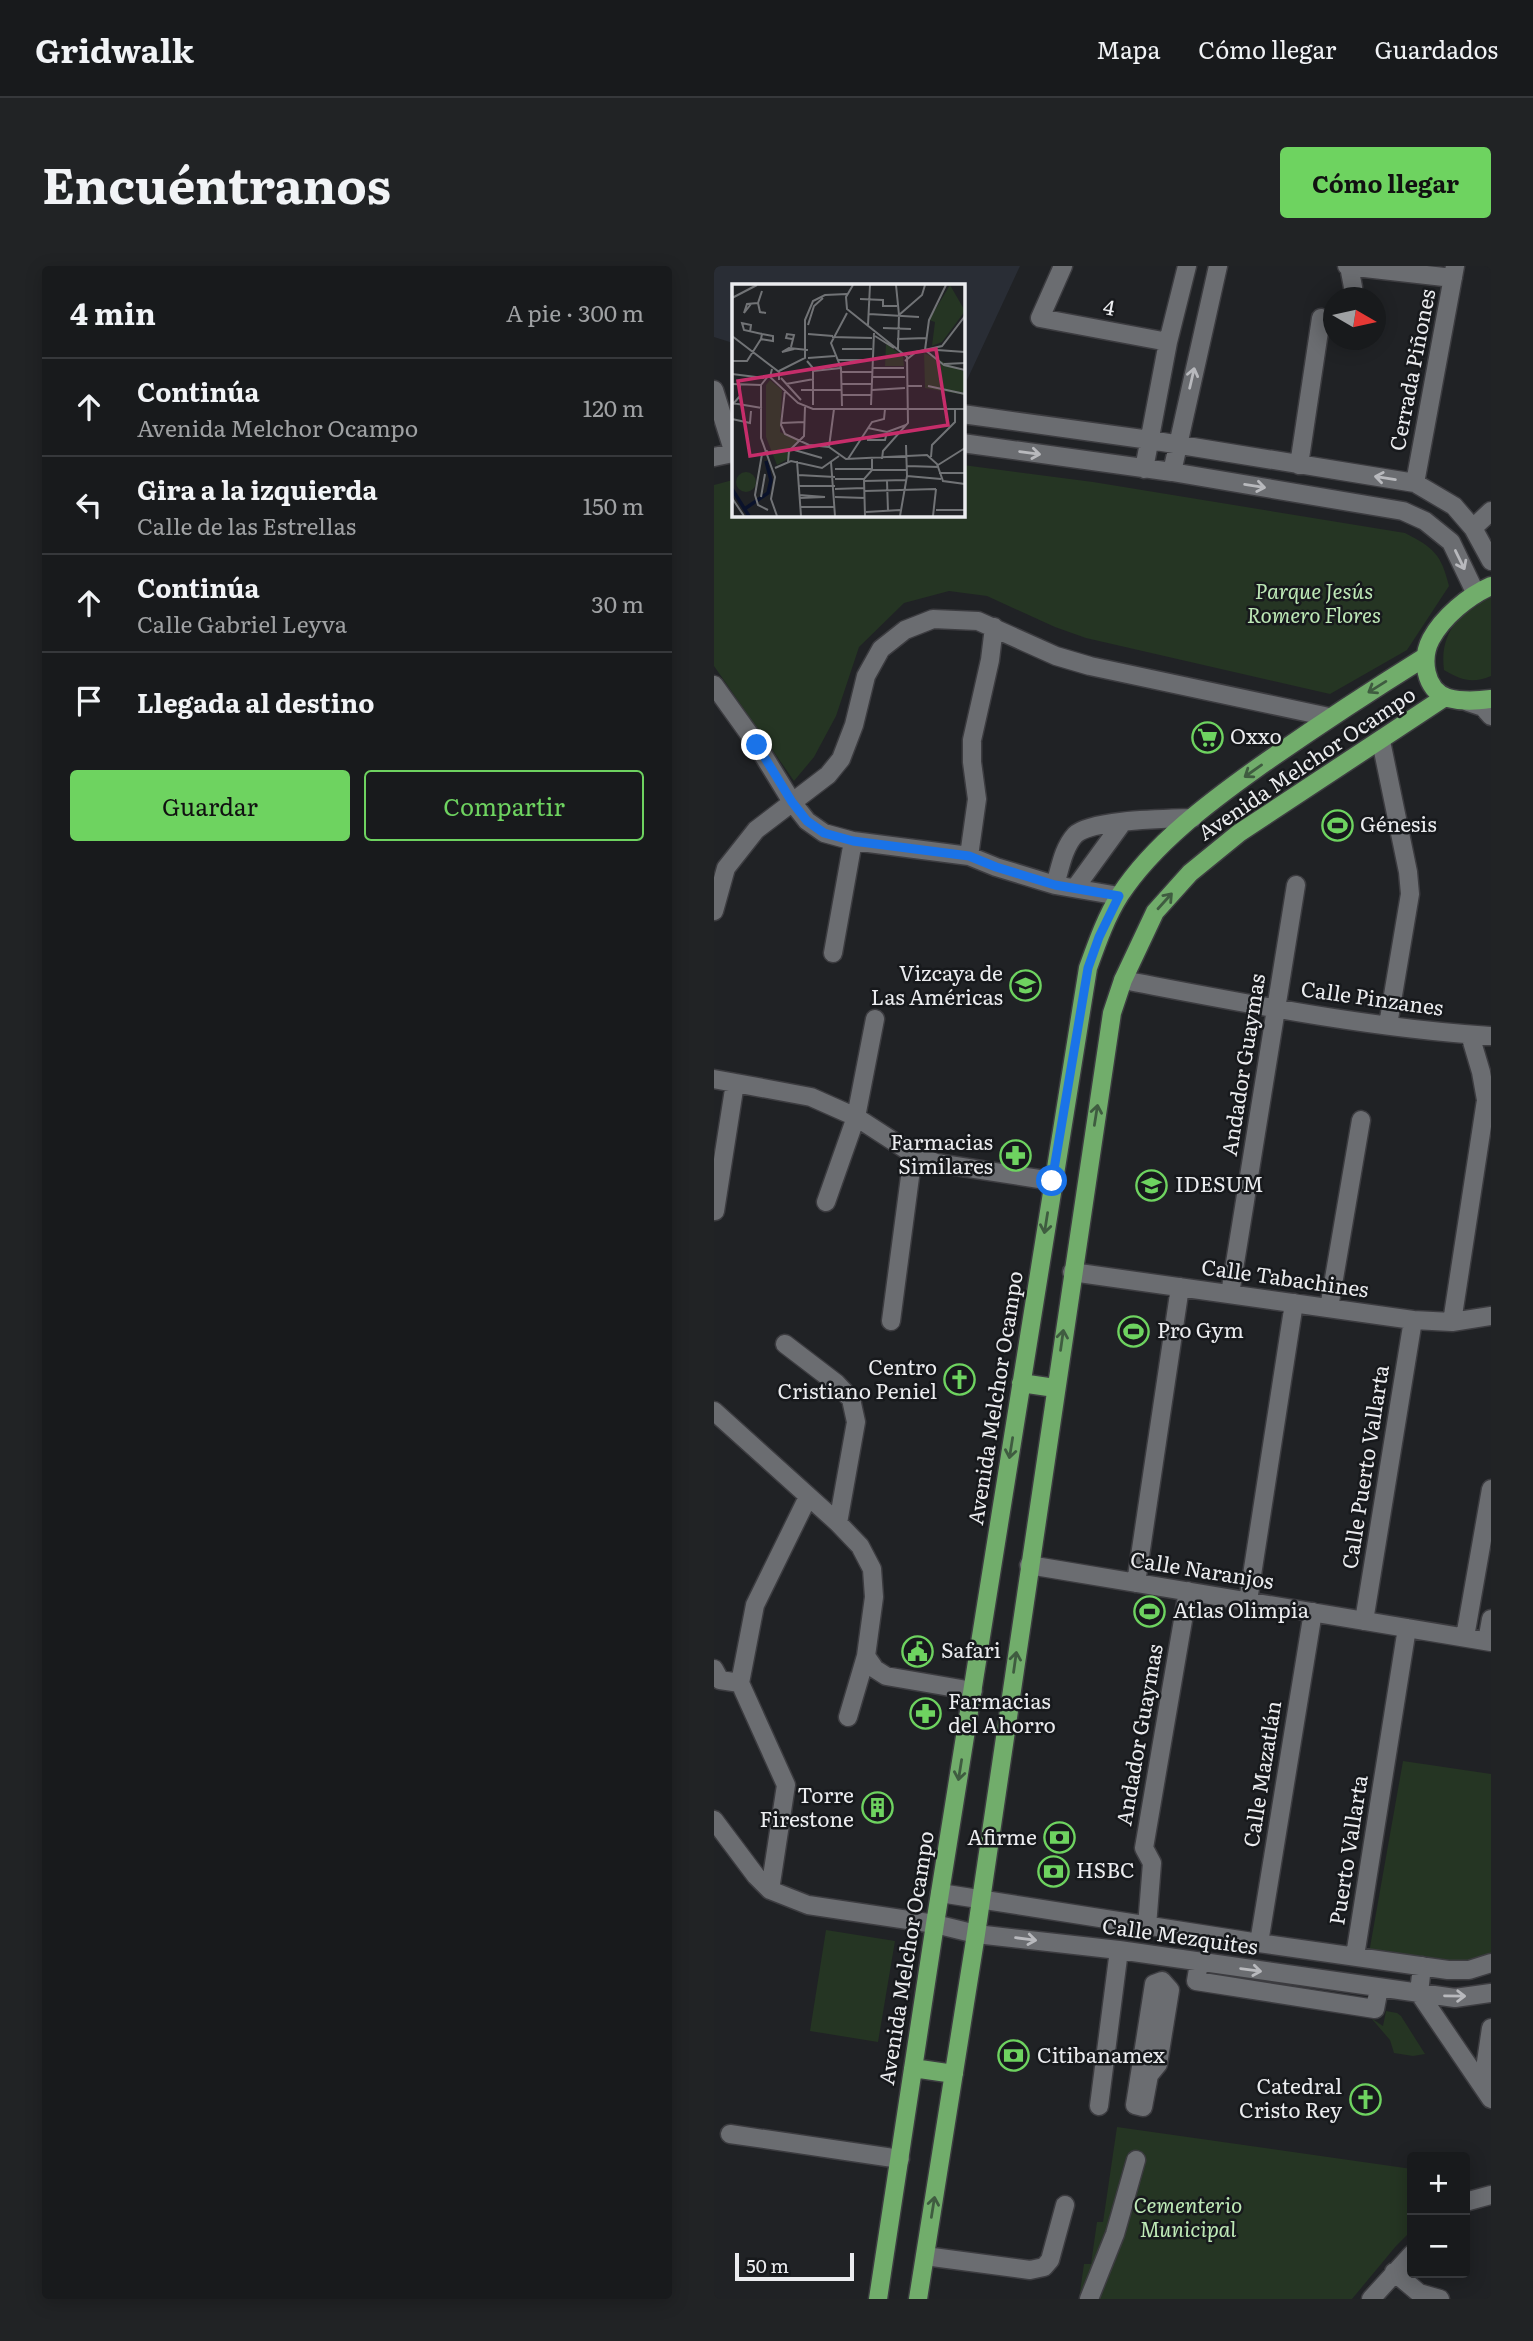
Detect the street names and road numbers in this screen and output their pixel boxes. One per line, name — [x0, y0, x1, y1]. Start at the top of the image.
street label: Cerrada Piñones — [1380, 286, 1441, 453]
street label: 4 — [1101, 289, 1119, 322]
street label: Avenida Melchor Ocampo — [1190, 677, 1421, 847]
street label: Andador Guaymas — [1212, 971, 1271, 1158]
street label: Calle Pinzanes — [1299, 971, 1446, 1022]
street label: Calle Tabachines — [1200, 1249, 1371, 1304]
street label: Avenida Melchor Ocampo — [958, 1268, 1029, 1527]
street label: Calle Puerto Vallarta — [1332, 1362, 1395, 1571]
street label: Calle Naranjos — [1128, 1542, 1276, 1595]
street label: Andador Guaymas — [1106, 1641, 1169, 1828]
street label: Calle Mazatlán — [1234, 1698, 1287, 1849]
street label: Puerto Vallarta — [1319, 1772, 1374, 1927]
street label: Avenida Melchor Ocampo — [869, 1828, 940, 2087]
street label: Calle Mezquites — [1100, 1908, 1260, 1961]

